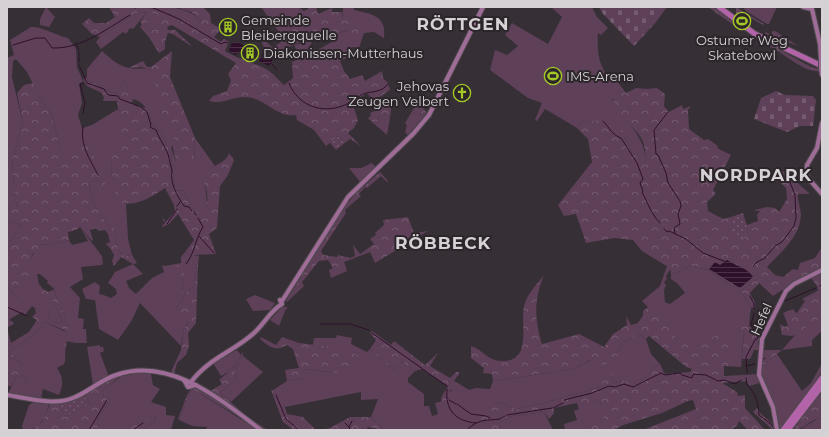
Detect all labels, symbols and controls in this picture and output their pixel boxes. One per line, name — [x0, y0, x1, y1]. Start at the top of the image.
sports icon: Ostumer Weg Skatebowl — [732, 11, 752, 31]
place label: Gemeinde Bleibergquelle — [241, 12, 337, 43]
district label: RÖTTGEN — [417, 14, 509, 34]
building icon: Gemeinde Bleibergquelle — [218, 17, 238, 37]
place label: Ostumer Weg Skatebowl — [696, 32, 788, 63]
building icon: Diakonissen-Mutterhaus — [240, 43, 260, 63]
place label: Diakonissen-Mutterhaus — [263, 45, 423, 61]
sports icon: IMS-Arena — [543, 66, 563, 86]
place label: IMS-Arena — [566, 68, 634, 84]
place label: Jehovas Zeugen Velbert — [348, 78, 449, 109]
church icon: Jehovas Zeugen Velbert — [452, 83, 472, 103]
district label: NORDPARK — [700, 165, 812, 185]
district label: RÖBBECK — [395, 233, 491, 253]
street label: Hefel — [747, 300, 775, 338]

